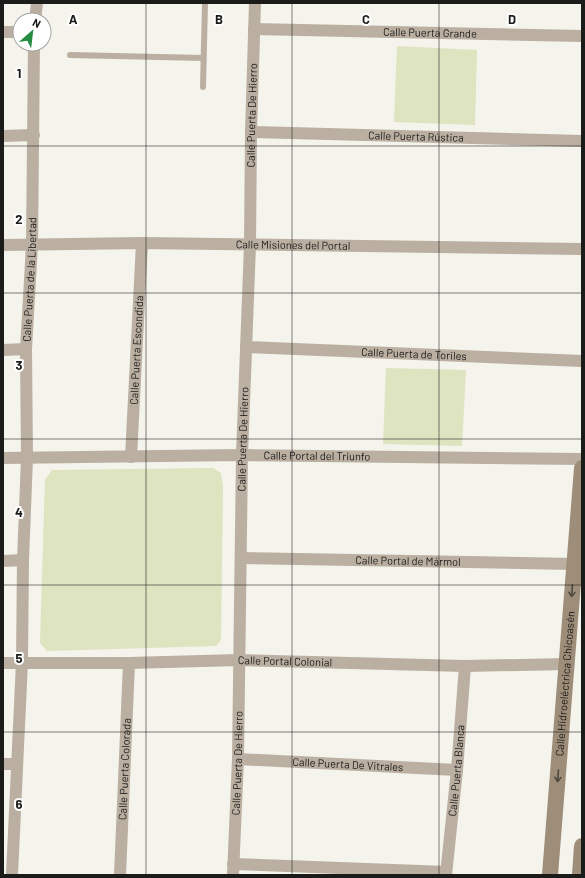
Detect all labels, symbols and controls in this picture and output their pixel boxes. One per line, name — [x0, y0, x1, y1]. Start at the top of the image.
text: A — [69, 11, 78, 27]
text: B — [215, 11, 223, 27]
text: C — [362, 11, 370, 27]
text: D — [508, 11, 516, 27]
north arrow — [12, 12, 52, 52]
text: N — [31, 15, 43, 30]
street label: Calle Puerta Grande — [383, 25, 477, 40]
street label: Calle Puerta De Hierro — [244, 63, 259, 168]
text: 1 — [17, 65, 21, 81]
street label: Calle Puerta Rústica — [368, 128, 464, 144]
text: 2 — [15, 211, 23, 227]
street label: Calle Puerta de la Libertad — [19, 217, 38, 342]
street label: Calle Misiones del Portal — [236, 237, 350, 252]
street label: Calle Puerta Escondida — [127, 295, 145, 405]
street label: Calle Puerta de Toriles — [361, 345, 467, 362]
text: 3 — [15, 357, 23, 373]
street label: Calle Puerta De Hierro — [235, 387, 251, 491]
street label: Calle Portal del Triunfo — [264, 448, 370, 463]
text: 4 — [15, 504, 23, 520]
street label: Calle Portal de Mármol — [355, 553, 461, 568]
one-way arrow — [569, 584, 576, 597]
street label: Calle Hidroeléctrica Chicoasén — [552, 610, 577, 757]
text: 5 — [15, 650, 23, 666]
street label: Calle Portal Colonial — [238, 653, 332, 668]
street label: Calle Puerta De Hierro — [229, 711, 245, 816]
street label: Calle Puerta Colorada — [115, 718, 133, 820]
street label: Calle Puerta Blanca — [445, 724, 466, 817]
street label: Calle Puerta De Vitrales — [292, 755, 404, 773]
one-way arrow — [555, 769, 562, 782]
text: 6 — [16, 796, 23, 812]

